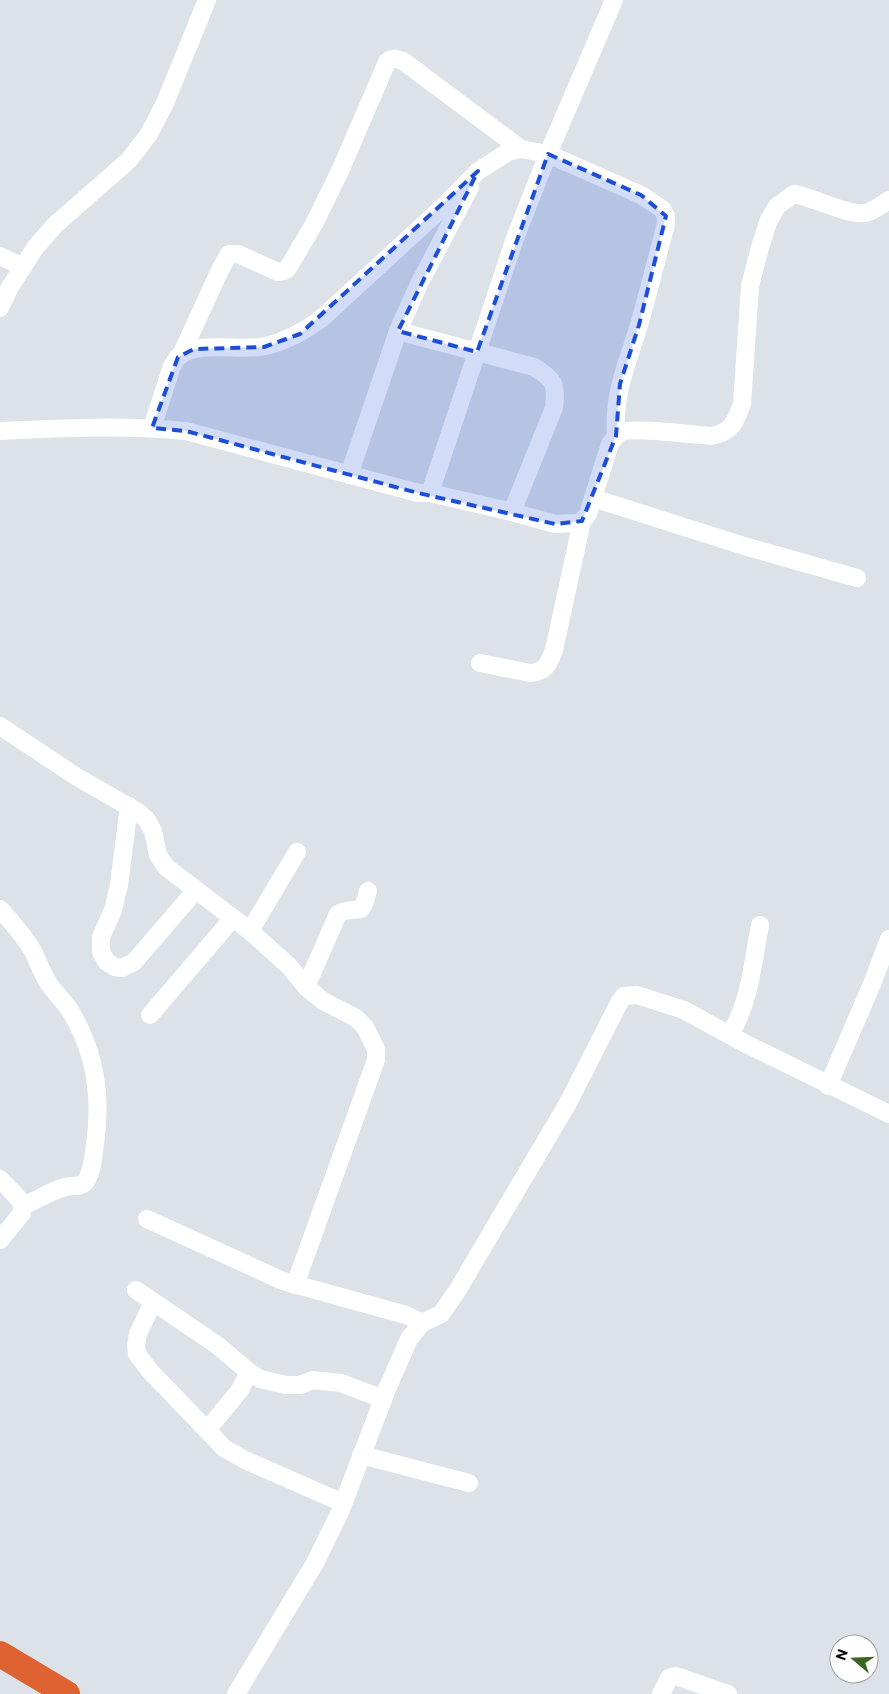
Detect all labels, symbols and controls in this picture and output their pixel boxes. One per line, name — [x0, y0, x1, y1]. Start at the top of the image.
north arrow — [829, 1634, 879, 1684]
text: N — [831, 1647, 851, 1662]

